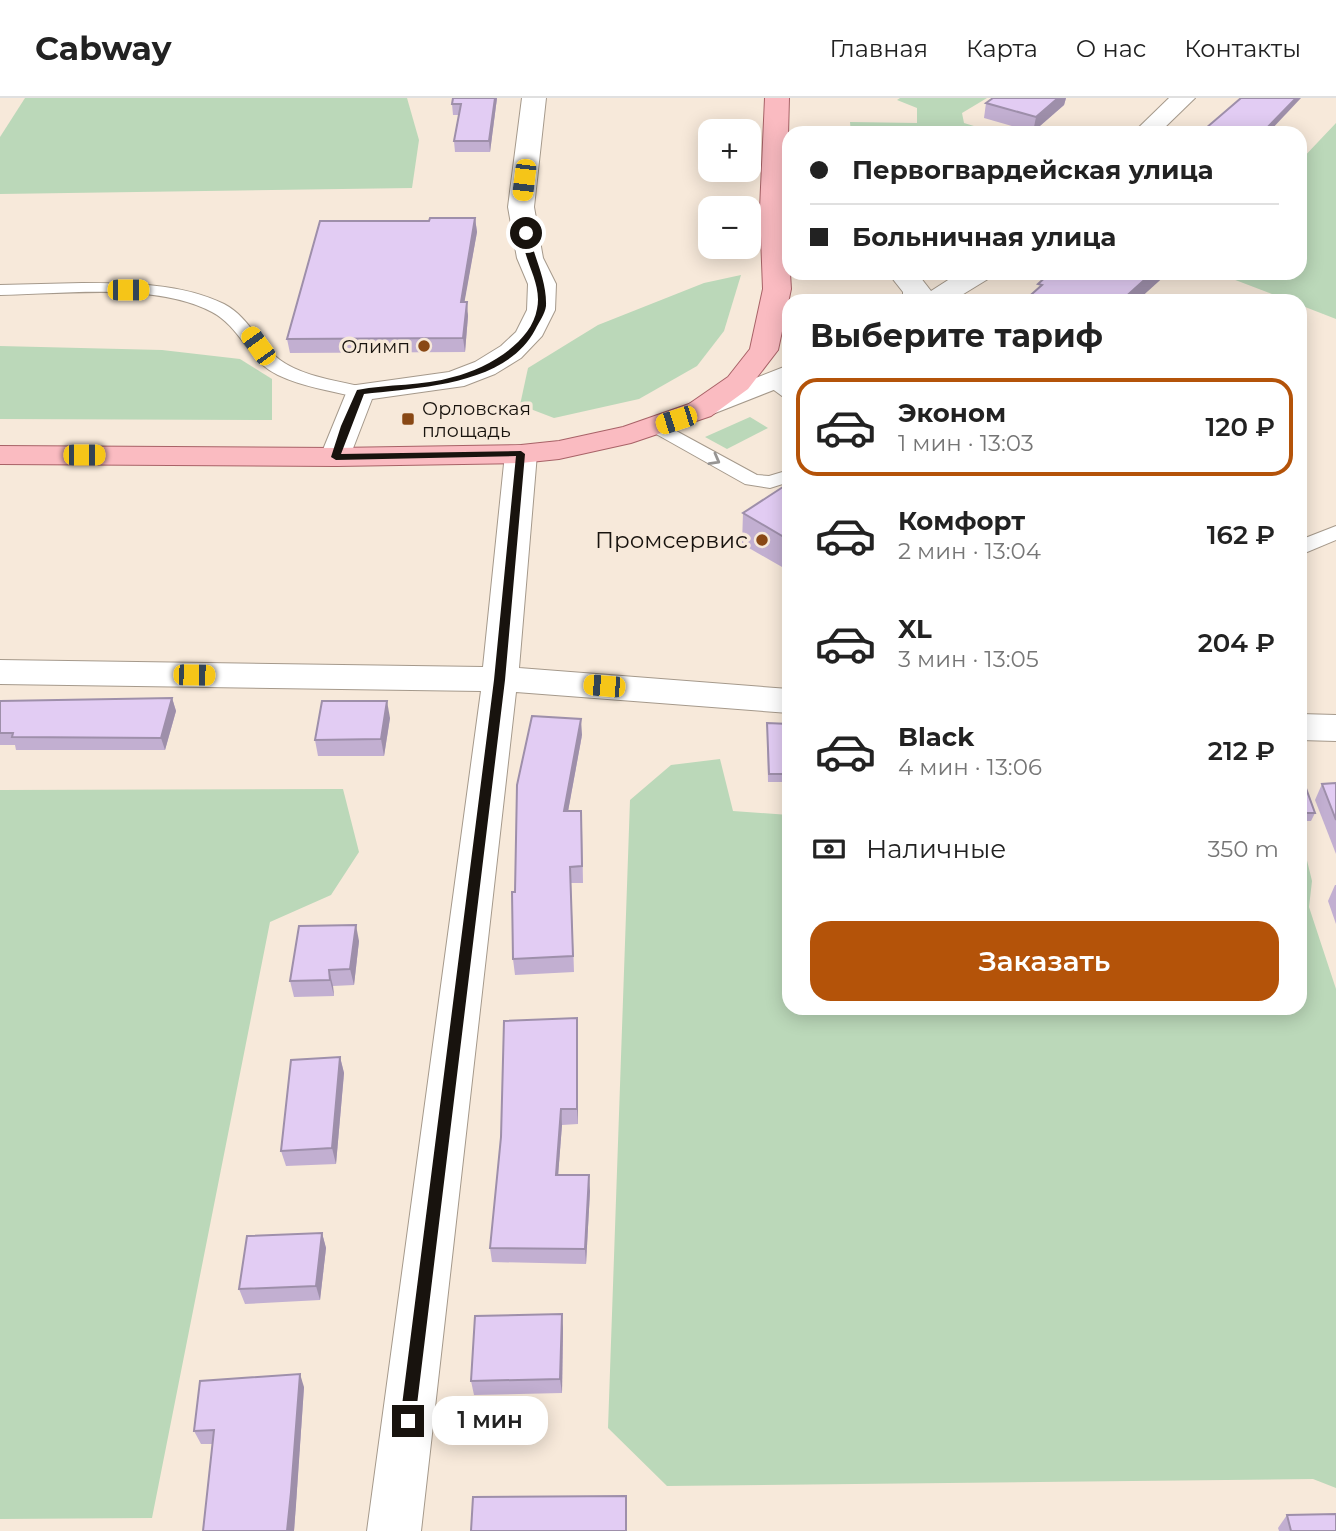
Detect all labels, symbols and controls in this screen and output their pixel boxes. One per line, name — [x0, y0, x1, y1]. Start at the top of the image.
text: Cabway — [35, 28, 171, 68]
text: Главная — [830, 34, 928, 63]
text: Карта — [966, 34, 1038, 63]
text: О нас — [1076, 34, 1146, 63]
text: Контакты — [1184, 34, 1301, 63]
map controls — [698, 119, 761, 259]
button: + — [698, 119, 761, 182]
text: Первогвардейская улица — [852, 154, 1214, 186]
car — [512, 158, 537, 202]
button: − — [698, 196, 761, 259]
route start — [510, 217, 542, 249]
text: Больничная улица — [852, 221, 1116, 253]
car — [108, 280, 150, 301]
text: Выберите тариф — [810, 316, 1103, 355]
car — [238, 323, 279, 369]
place label: Олимп — [341, 335, 410, 358]
marker: Олимп — [416, 338, 432, 354]
icon: car — [814, 396, 877, 459]
place label: Орловская площадь — [422, 397, 531, 442]
text: Эконом — [898, 397, 1006, 429]
car — [653, 404, 700, 436]
marker: Орловская площадь — [400, 411, 416, 427]
text: 120 ₽ — [1205, 411, 1275, 443]
text: 1 мин · 13:03 — [898, 429, 1034, 457]
car — [64, 445, 106, 466]
one-way arrow — [708, 452, 721, 465]
icon: car — [814, 504, 877, 567]
text: Комфорт — [898, 505, 1025, 537]
text: 162 ₽ — [1207, 519, 1275, 551]
place label: Промсервис — [595, 526, 748, 554]
marker: Промсервис — [754, 532, 770, 548]
text: 2 мин · 13:04 — [898, 537, 1041, 565]
icon: car — [814, 612, 877, 675]
text: XL — [898, 613, 932, 645]
text: 204 ₽ — [1198, 627, 1275, 659]
text: 3 мин · 13:05 — [898, 645, 1039, 673]
car — [173, 664, 216, 686]
car — [583, 674, 626, 698]
icon: car — [814, 720, 877, 783]
text: Black — [898, 721, 974, 753]
text: 212 ₽ — [1208, 735, 1275, 767]
text: 4 мин · 13:06 — [898, 753, 1042, 781]
icon: cash — [810, 830, 848, 868]
text: Наличные — [866, 833, 1006, 865]
text: 350 m — [1208, 835, 1279, 863]
button: Заказать — [810, 921, 1279, 1001]
callout: 1 мин — [432, 1396, 548, 1446]
route end — [392, 1405, 424, 1437]
text: 1 мин — [457, 1406, 523, 1434]

